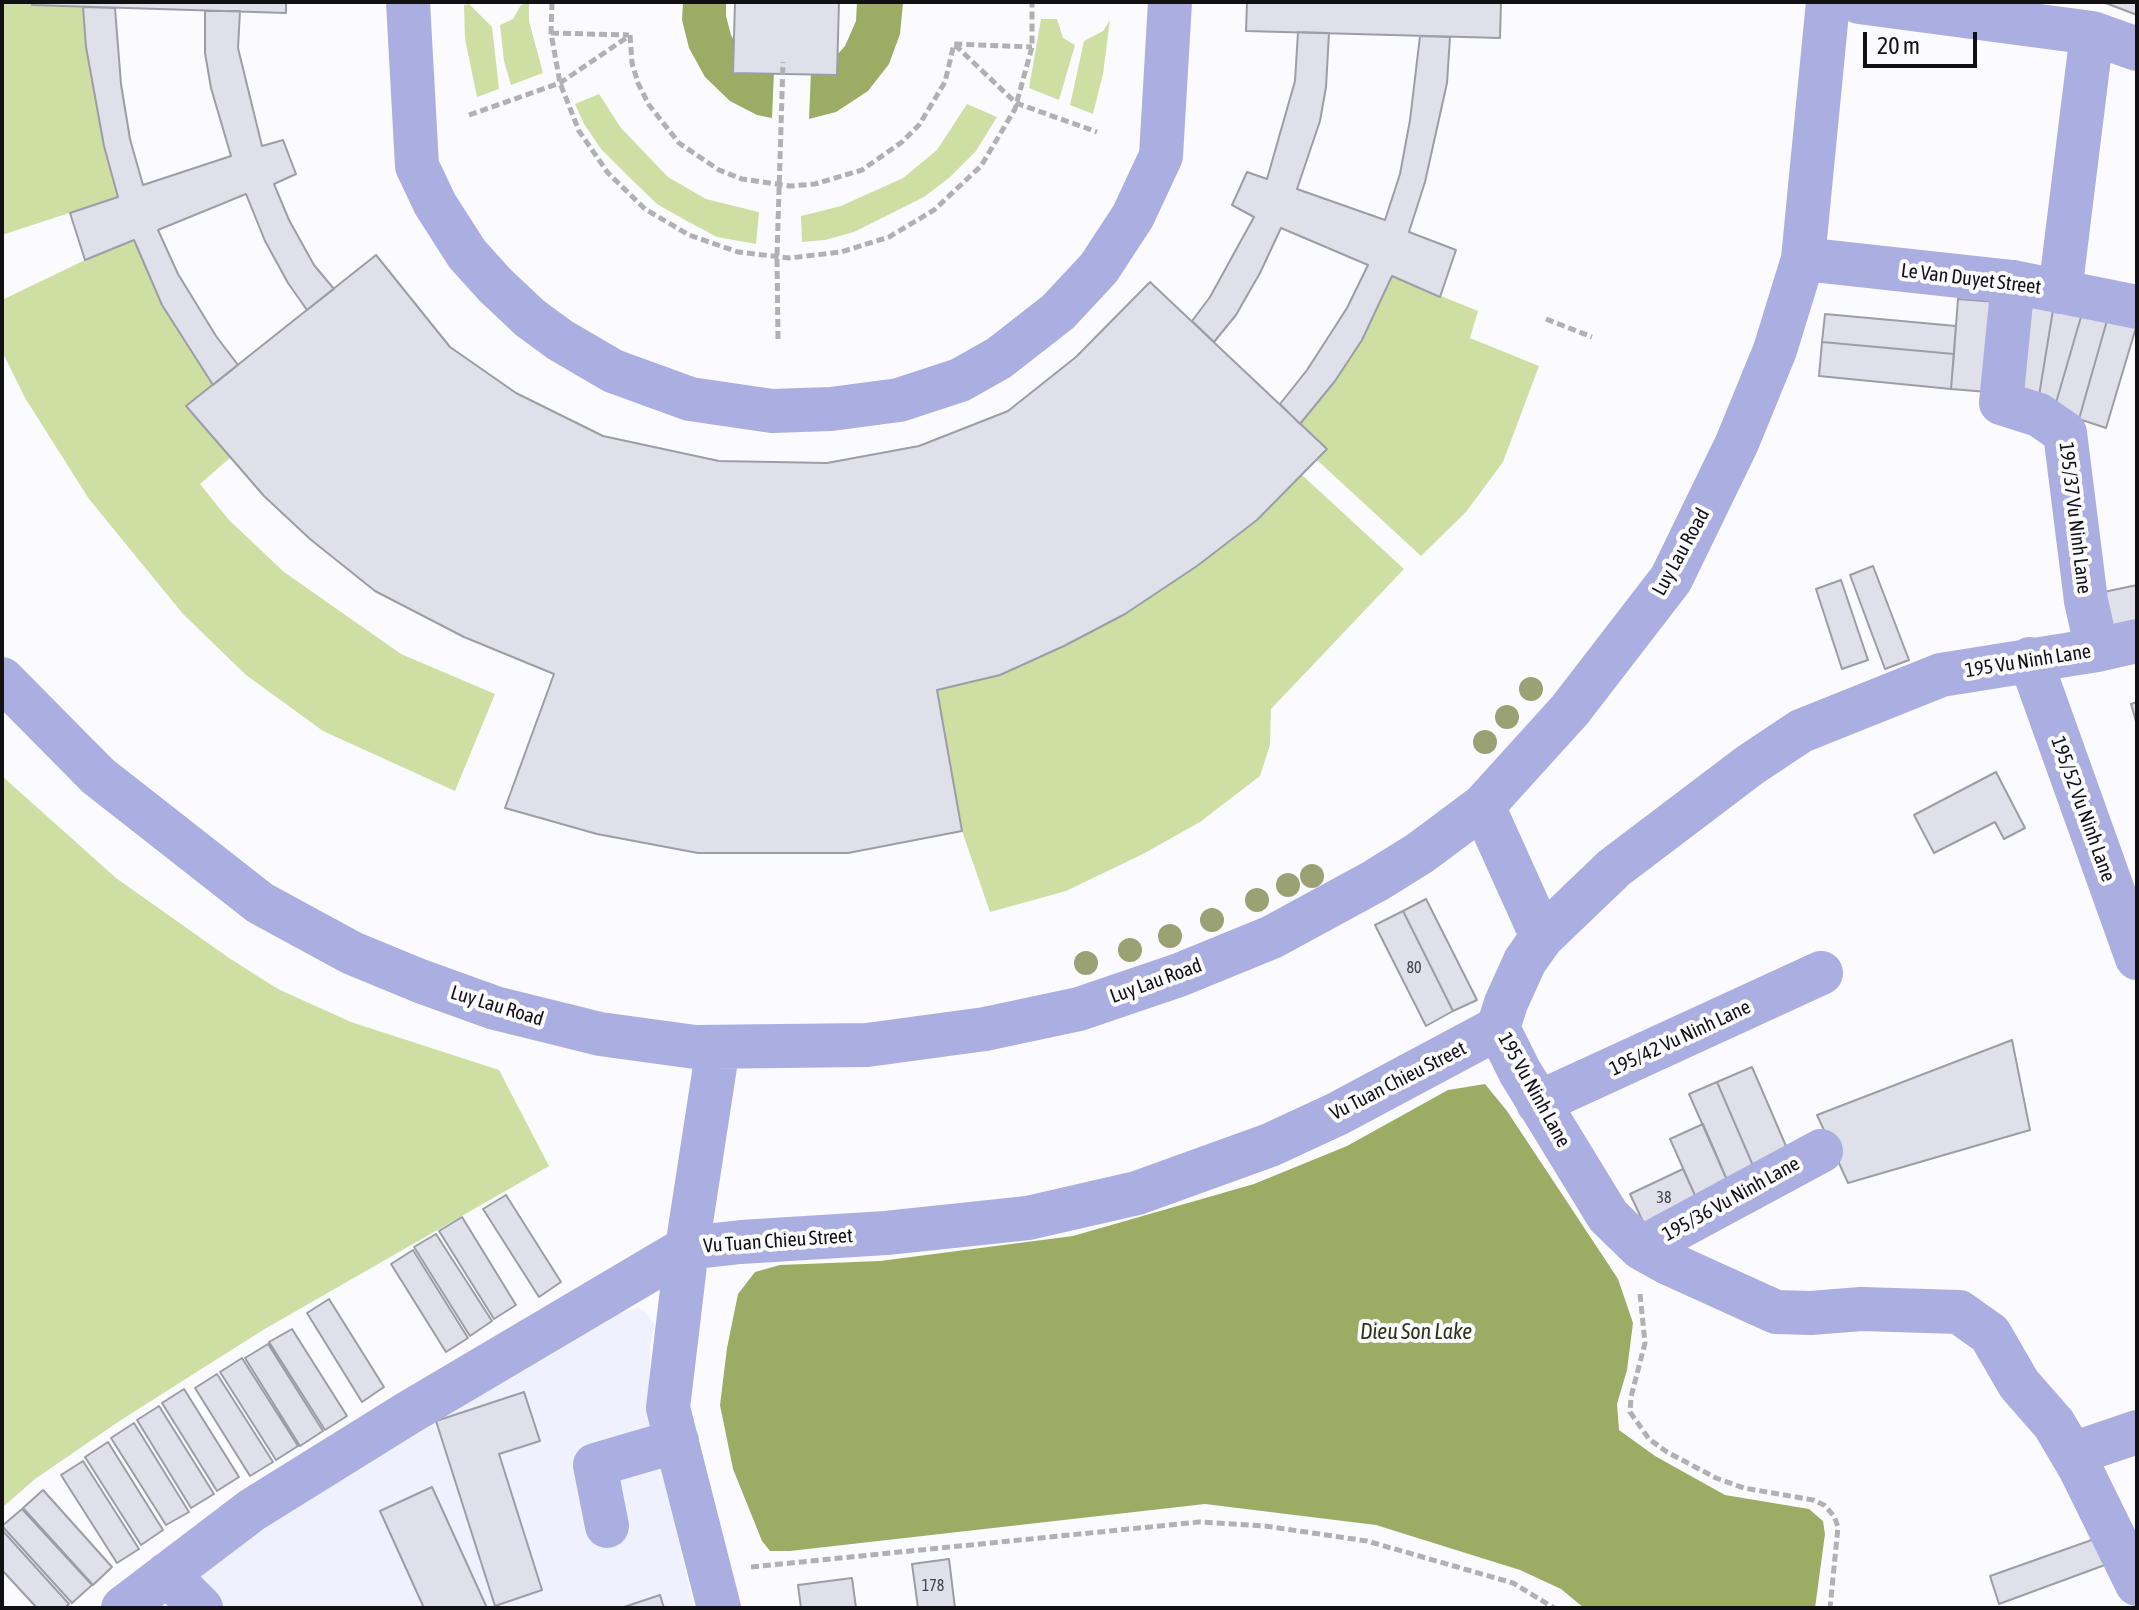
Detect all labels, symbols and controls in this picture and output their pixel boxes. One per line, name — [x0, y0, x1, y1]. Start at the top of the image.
scale bar — [1867, 16, 1981, 66]
text: 20 m — [1877, 32, 1920, 59]
street label: Le Van Duyet Street — [1900, 259, 2042, 299]
street label: 195/37 Vu Ninh Lane — [2054, 441, 2096, 595]
street label: Luy Lau Road — [1647, 504, 1715, 600]
street label: 195 Vu Ninh Lane — [1963, 639, 2093, 683]
street label: 195/52 Vu Ninh Lane — [2046, 733, 2120, 885]
street label: Luy Lau Road — [1107, 953, 1205, 1009]
house number: 80 — [1406, 958, 1422, 978]
street label: Luy Lau Road — [448, 980, 546, 1032]
street label: 195/42 Vu Ninh Lane — [1606, 995, 1754, 1081]
street label: 195 Vu Ninh Lane — [1493, 1029, 1575, 1151]
street label: Vu Tuan Chieu Street — [1326, 1036, 1470, 1126]
street label: 195/36 Vu Ninh Lane — [1658, 1151, 1804, 1247]
house number: 38 — [1656, 1188, 1672, 1208]
street label: Vu Tuan Chieu Street — [702, 1224, 854, 1258]
water label: Dieu Son Lake — [1360, 1319, 1472, 1345]
house number: 178 — [922, 1576, 944, 1596]

